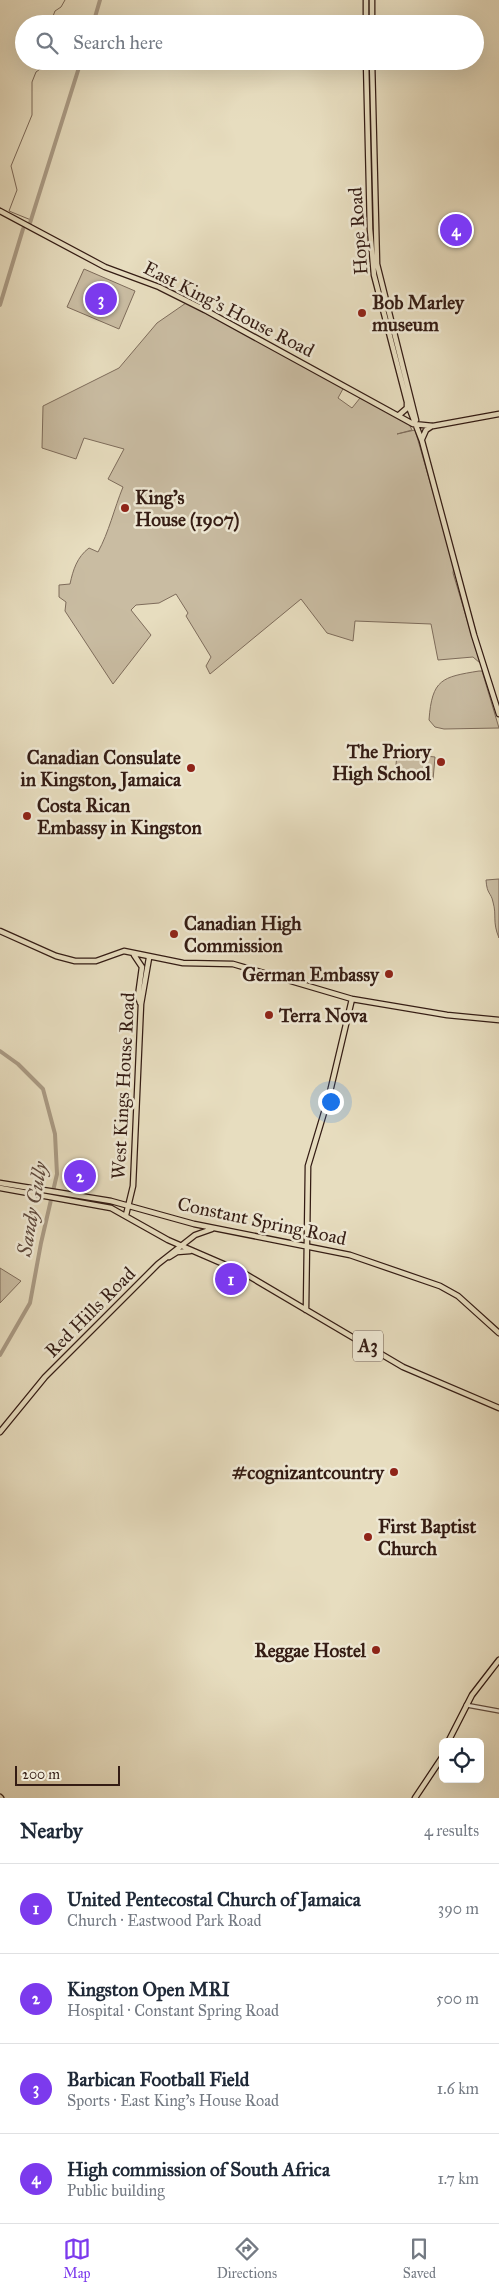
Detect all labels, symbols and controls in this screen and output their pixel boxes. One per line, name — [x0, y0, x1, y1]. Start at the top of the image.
search box — [15, 15, 484, 70]
icon: search — [33, 29, 61, 57]
text: Search here — [73, 31, 163, 54]
street label: Hope Road — [343, 186, 373, 276]
pin: 4 — [440, 211, 472, 249]
street label: East King's House Road — [139, 256, 319, 363]
pin: 3 — [85, 280, 117, 318]
place label: Bob Marley museum — [371, 291, 465, 336]
marker: Bob Marley museum — [356, 307, 368, 319]
place label: King's House (1907) — [135, 486, 239, 532]
marker: King's House (1907) — [119, 502, 131, 514]
place label: The Priory High School — [332, 740, 432, 786]
place label: Canadian Consulate in Kingston, Jamaica — [20, 746, 182, 792]
marker: The Priory High School — [435, 756, 447, 768]
marker: Canadian Consulate in Kingston, Jamaica — [185, 762, 197, 774]
place label: Costa Rican Embassy in Kingston — [37, 794, 202, 840]
marker: Costa Rican Embassy in Kingston — [21, 810, 33, 822]
place label: Canadian High Commission — [184, 912, 302, 957]
marker: Canadian High Commission — [168, 928, 180, 940]
place label: German Embassy — [242, 963, 380, 987]
marker: German Embassy — [383, 968, 395, 980]
street label: West Kings House Road — [107, 991, 140, 1180]
place label: Terra Nova — [278, 1004, 368, 1027]
marker: Terra Nova — [263, 1009, 275, 1021]
your location — [318, 1089, 344, 1115]
pin: 2 — [64, 1157, 96, 1195]
water label: Sandy Gully — [12, 1158, 52, 1259]
street label: Constant Spring Road — [175, 1192, 349, 1251]
pin: 1 — [215, 1260, 247, 1298]
street label: Red Hills Road — [40, 1262, 140, 1362]
road number: A3 — [353, 1330, 383, 1362]
place label: #cognizantcountry — [232, 1461, 385, 1485]
marker: #cognizantcountry — [388, 1466, 400, 1478]
place label: First Baptist Church — [378, 1515, 476, 1560]
marker: First Baptist Church — [362, 1531, 374, 1543]
place label: Reggae Hostel — [254, 1639, 367, 1663]
marker: Reggae Hostel — [370, 1644, 382, 1656]
map controls — [439, 1738, 484, 1783]
button: locate — [439, 1738, 484, 1783]
scale bar — [15, 1763, 120, 1786]
text: 200 m — [22, 1766, 60, 1783]
text: Nearby — [20, 1818, 83, 1844]
text: 4 results — [424, 1821, 479, 1840]
text: United Pentecostal Church of Jamaica — [67, 1888, 361, 1911]
text: 1 — [33, 1899, 39, 1918]
text: 390 m — [438, 1899, 479, 1918]
text: Church · Eastwood Park Road — [67, 1911, 262, 1930]
text: Kingston Open MRI — [67, 1978, 230, 2001]
text: 2 — [32, 1989, 40, 2008]
text: 500 m — [436, 1989, 479, 2008]
text: Hospital · Constant Spring Road — [67, 2001, 279, 2020]
text: Barbican Football Field — [67, 2068, 249, 2091]
text: 3 — [33, 2079, 39, 2098]
text: 1.6 km — [437, 2079, 479, 2098]
text: Sports · East King's House Road — [67, 2091, 279, 2110]
text: High commission of South Africa — [67, 2158, 330, 2181]
text: 4 — [32, 2169, 40, 2188]
text: 1.7 km — [437, 2169, 479, 2188]
text: Public building — [67, 2181, 165, 2200]
tab: Map — [63, 2235, 91, 2282]
tab: Directions — [217, 2235, 277, 2282]
tab: Saved — [403, 2235, 436, 2282]

